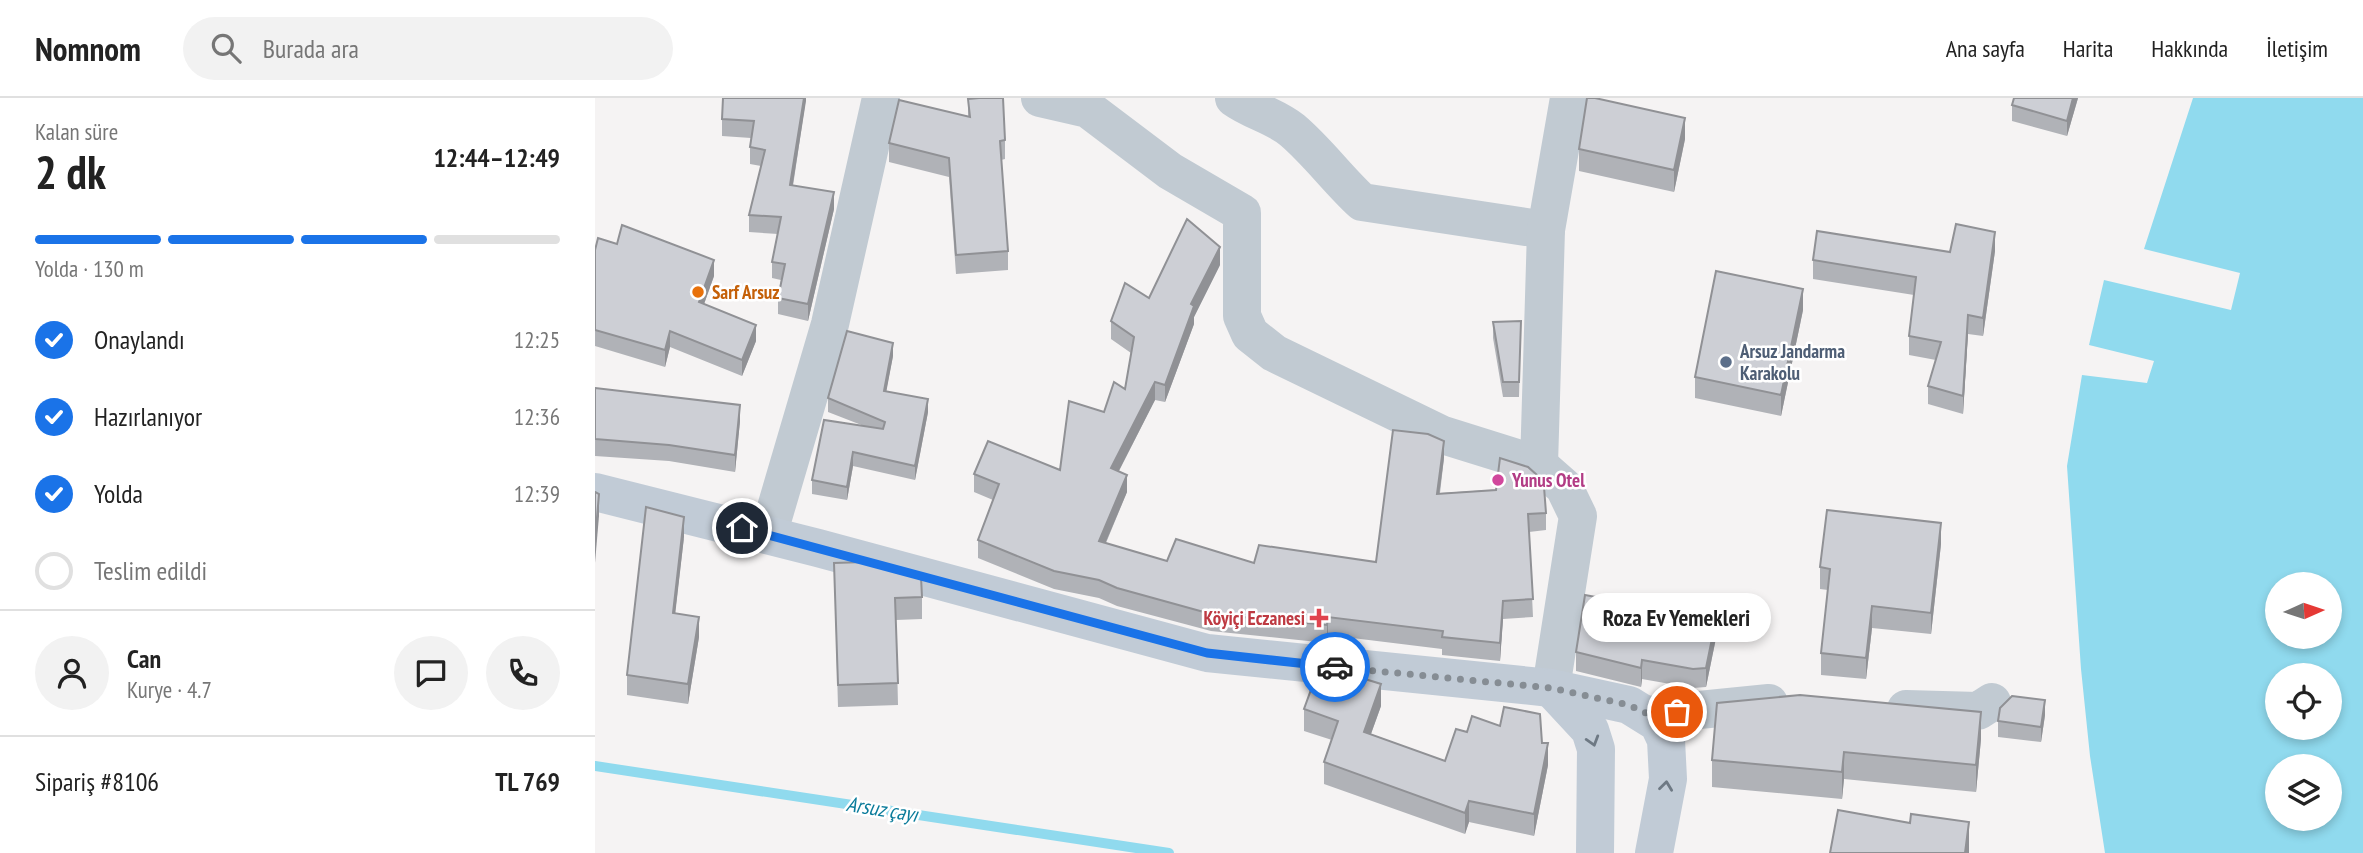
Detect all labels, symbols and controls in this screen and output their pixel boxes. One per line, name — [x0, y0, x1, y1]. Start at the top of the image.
search box — [183, 17, 673, 80]
text: Nomnom — [35, 27, 141, 70]
icon: search — [207, 29, 245, 67]
text: Burada ara — [263, 32, 359, 65]
text: Ana sayfa — [1946, 33, 2025, 64]
text: Harita — [2063, 33, 2113, 64]
text: Hakkında — [2151, 33, 2228, 64]
text: İletişim — [2266, 33, 2328, 64]
text: Kalan süre — [35, 117, 118, 146]
text: 12:44–12:49 — [433, 141, 560, 174]
text: 2 dk — [35, 142, 106, 202]
text: Yolda · 130 m — [35, 254, 144, 283]
place label: Sarf Arsuz — [712, 280, 780, 304]
marker: Sarf Arsuz — [690, 284, 706, 300]
icon: check — [35, 321, 73, 359]
text: Onaylandı — [94, 323, 185, 356]
text: 12:25 — [514, 325, 560, 354]
place label: Arsuz Jandarma Karakolu — [1739, 339, 1845, 385]
marker: Arsuz Jandarma Karakolu — [1718, 354, 1734, 370]
icon: check — [35, 398, 73, 436]
text: Hazırlanıyor — [94, 400, 202, 433]
text: 12:36 — [514, 402, 560, 431]
place label: Yunus Otel — [1511, 468, 1585, 492]
marker: Yunus Otel — [1490, 472, 1506, 488]
icon: check — [35, 475, 73, 513]
text: Yolda — [94, 477, 143, 510]
text: 12:39 — [514, 479, 560, 508]
pin — [712, 498, 772, 558]
icon: home — [723, 509, 761, 547]
text: Teslim edildi — [94, 554, 207, 587]
north arrow — [2265, 572, 2341, 649]
map controls — [2265, 572, 2342, 831]
callout: Roza Ev Yemekleri — [1583, 593, 1771, 642]
text: Roza Ev Yemekleri — [1603, 603, 1750, 632]
place label: Köyiçi Eczanesi — [1204, 606, 1305, 630]
marker: Köyiçi Eczanesi — [1311, 610, 1327, 626]
courier — [1300, 632, 1370, 702]
button: person — [35, 636, 109, 710]
button: chat — [394, 636, 468, 710]
button: phone — [486, 636, 560, 710]
text: Can — [127, 642, 161, 675]
icon: car — [1316, 648, 1354, 686]
button: locate — [2265, 663, 2342, 740]
text: Kurye · 4.7 — [127, 675, 212, 704]
pin — [1647, 682, 1707, 742]
icon: bag — [1658, 693, 1696, 731]
one-way arrow — [1585, 734, 1599, 746]
button: layers — [2265, 754, 2342, 831]
text: Sipariş #8106 — [35, 765, 159, 798]
text: TL 769 — [495, 765, 560, 798]
one-way arrow — [1659, 780, 1674, 792]
water label: Arsuz çayı — [844, 790, 921, 828]

